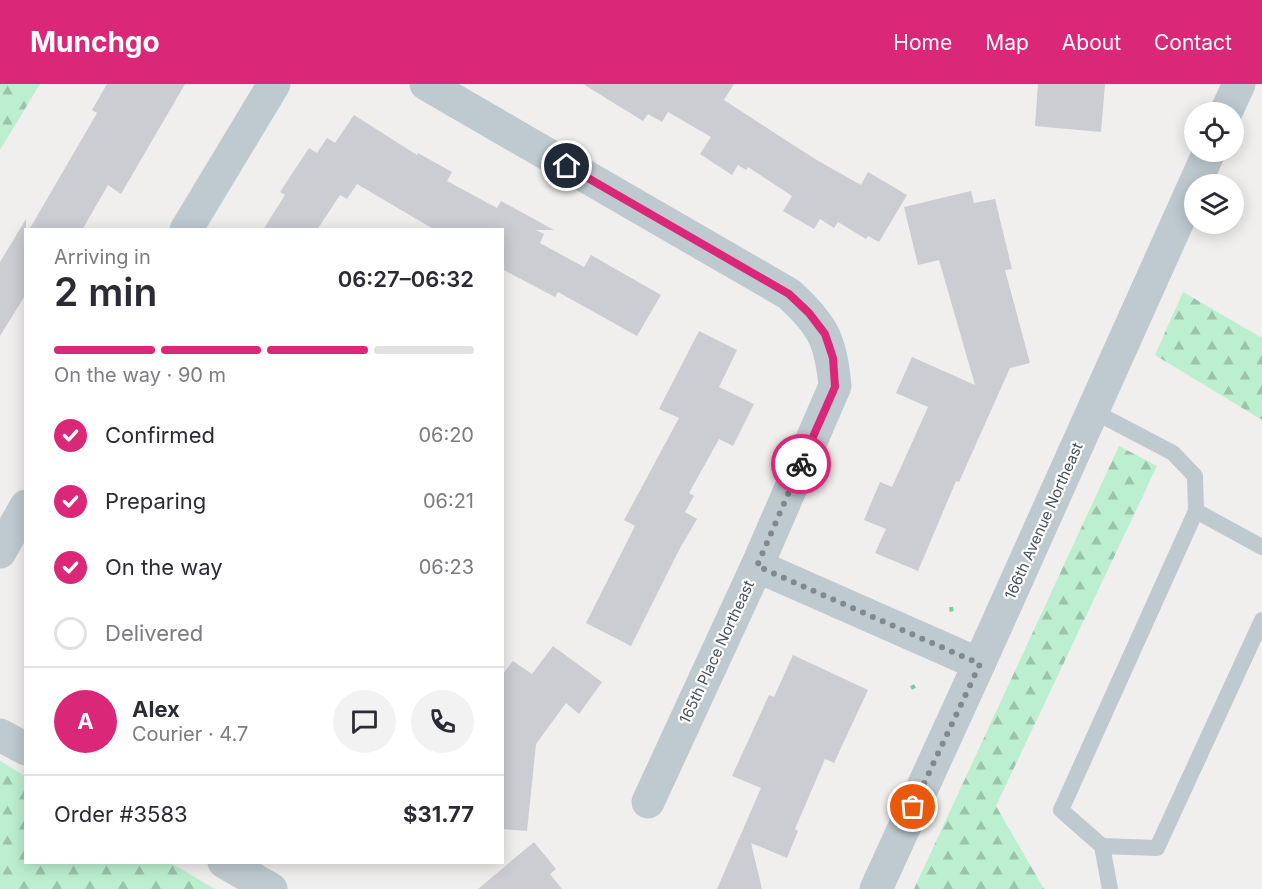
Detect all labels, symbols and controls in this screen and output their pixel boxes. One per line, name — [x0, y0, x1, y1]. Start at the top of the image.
text: Munchgo — [30, 25, 160, 59]
text: Home — [893, 30, 952, 55]
text: Map — [985, 30, 1029, 55]
text: About — [1062, 30, 1121, 55]
text: Contact — [1154, 30, 1232, 55]
map controls — [1184, 102, 1244, 234]
button: locate — [1184, 102, 1244, 162]
pin — [541, 140, 592, 191]
icon: home — [550, 149, 583, 182]
button: layers — [1184, 174, 1244, 234]
text: Arriving in — [54, 245, 151, 269]
text: 06:27–06:32 — [338, 266, 474, 292]
text: 2 min — [54, 268, 157, 315]
text: On the way · 90 m — [54, 363, 226, 387]
icon: check — [54, 419, 87, 452]
text: Confirmed — [105, 422, 215, 448]
text: 06:20 — [418, 423, 474, 447]
courier — [771, 434, 831, 494]
street label: 166th Avenue Northeast — [1000, 439, 1087, 602]
icon: bike — [785, 448, 818, 481]
icon: check — [54, 485, 87, 518]
text: Preparing — [105, 488, 206, 514]
text: 06:21 — [423, 489, 474, 513]
icon: check — [54, 551, 87, 584]
text: On the way — [105, 554, 223, 580]
text: 06:23 — [419, 555, 474, 579]
street label: 165th Place Northeast — [675, 577, 758, 726]
text: Delivered — [105, 620, 203, 646]
button: chat — [333, 690, 396, 753]
button: phone — [411, 690, 474, 753]
text: Alex — [132, 696, 180, 722]
text: A — [77, 708, 94, 734]
text: Courier · 4.7 — [132, 722, 248, 746]
pin — [887, 781, 938, 832]
icon: bag — [896, 790, 929, 823]
text: Order #3583 — [54, 801, 188, 827]
text: $31.77 — [403, 801, 474, 827]

